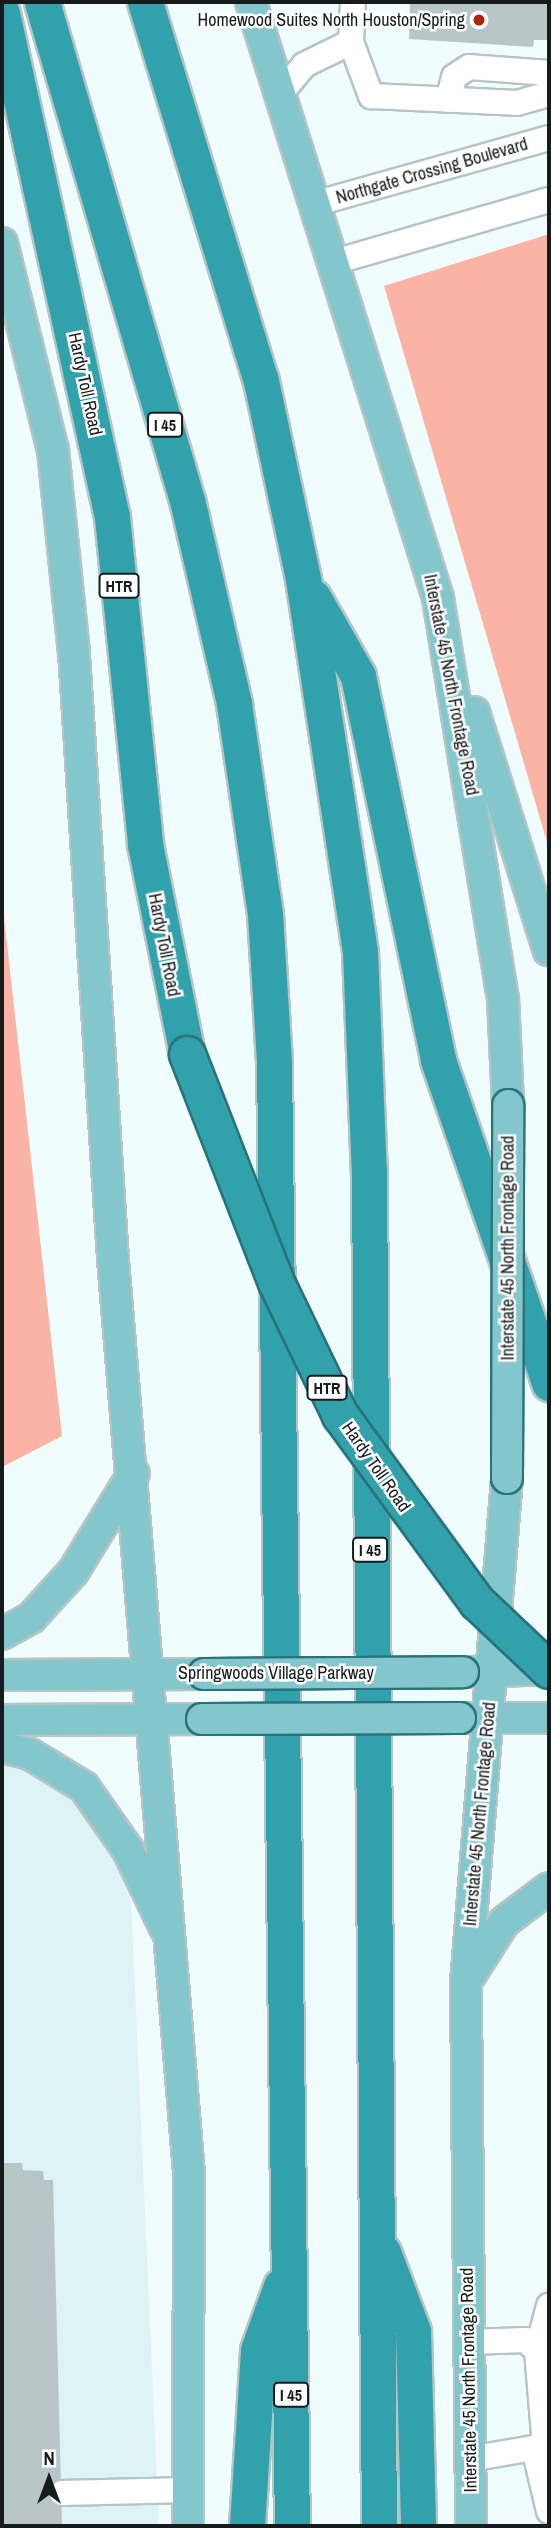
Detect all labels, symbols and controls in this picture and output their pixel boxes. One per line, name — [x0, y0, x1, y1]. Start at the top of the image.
place label: Homewood Suites North Houston/Spring — [198, 9, 465, 31]
marker: Homewood Suites North Houston/Spring — [471, 12, 487, 28]
street label: Northgate Crossing Boulevard — [334, 133, 530, 209]
street label: Hardy Toll Road — [64, 330, 106, 438]
road number: I 45 — [146, 412, 184, 438]
road number: HTR — [98, 573, 140, 598]
street label: Interstate 45 North Frontage Road — [419, 573, 483, 797]
street label: Hardy Toll Road — [143, 891, 185, 999]
street label: Interstate 45 North Frontage Road — [497, 1136, 519, 1360]
road number: HTR — [306, 1376, 348, 1400]
street label: Hardy Toll Road — [337, 1418, 415, 1516]
road number: I 45 — [351, 1538, 389, 1562]
street label: Springwoods Village Parkway — [178, 1662, 374, 1684]
street label: Interstate 45 North Frontage Road — [459, 1701, 501, 1927]
street label: Interstate 45 North Frontage Road — [456, 2267, 482, 2493]
road number: I 45 — [272, 2382, 310, 2408]
north arrow — [14, 2444, 84, 2514]
text: N — [43, 2445, 55, 2471]

